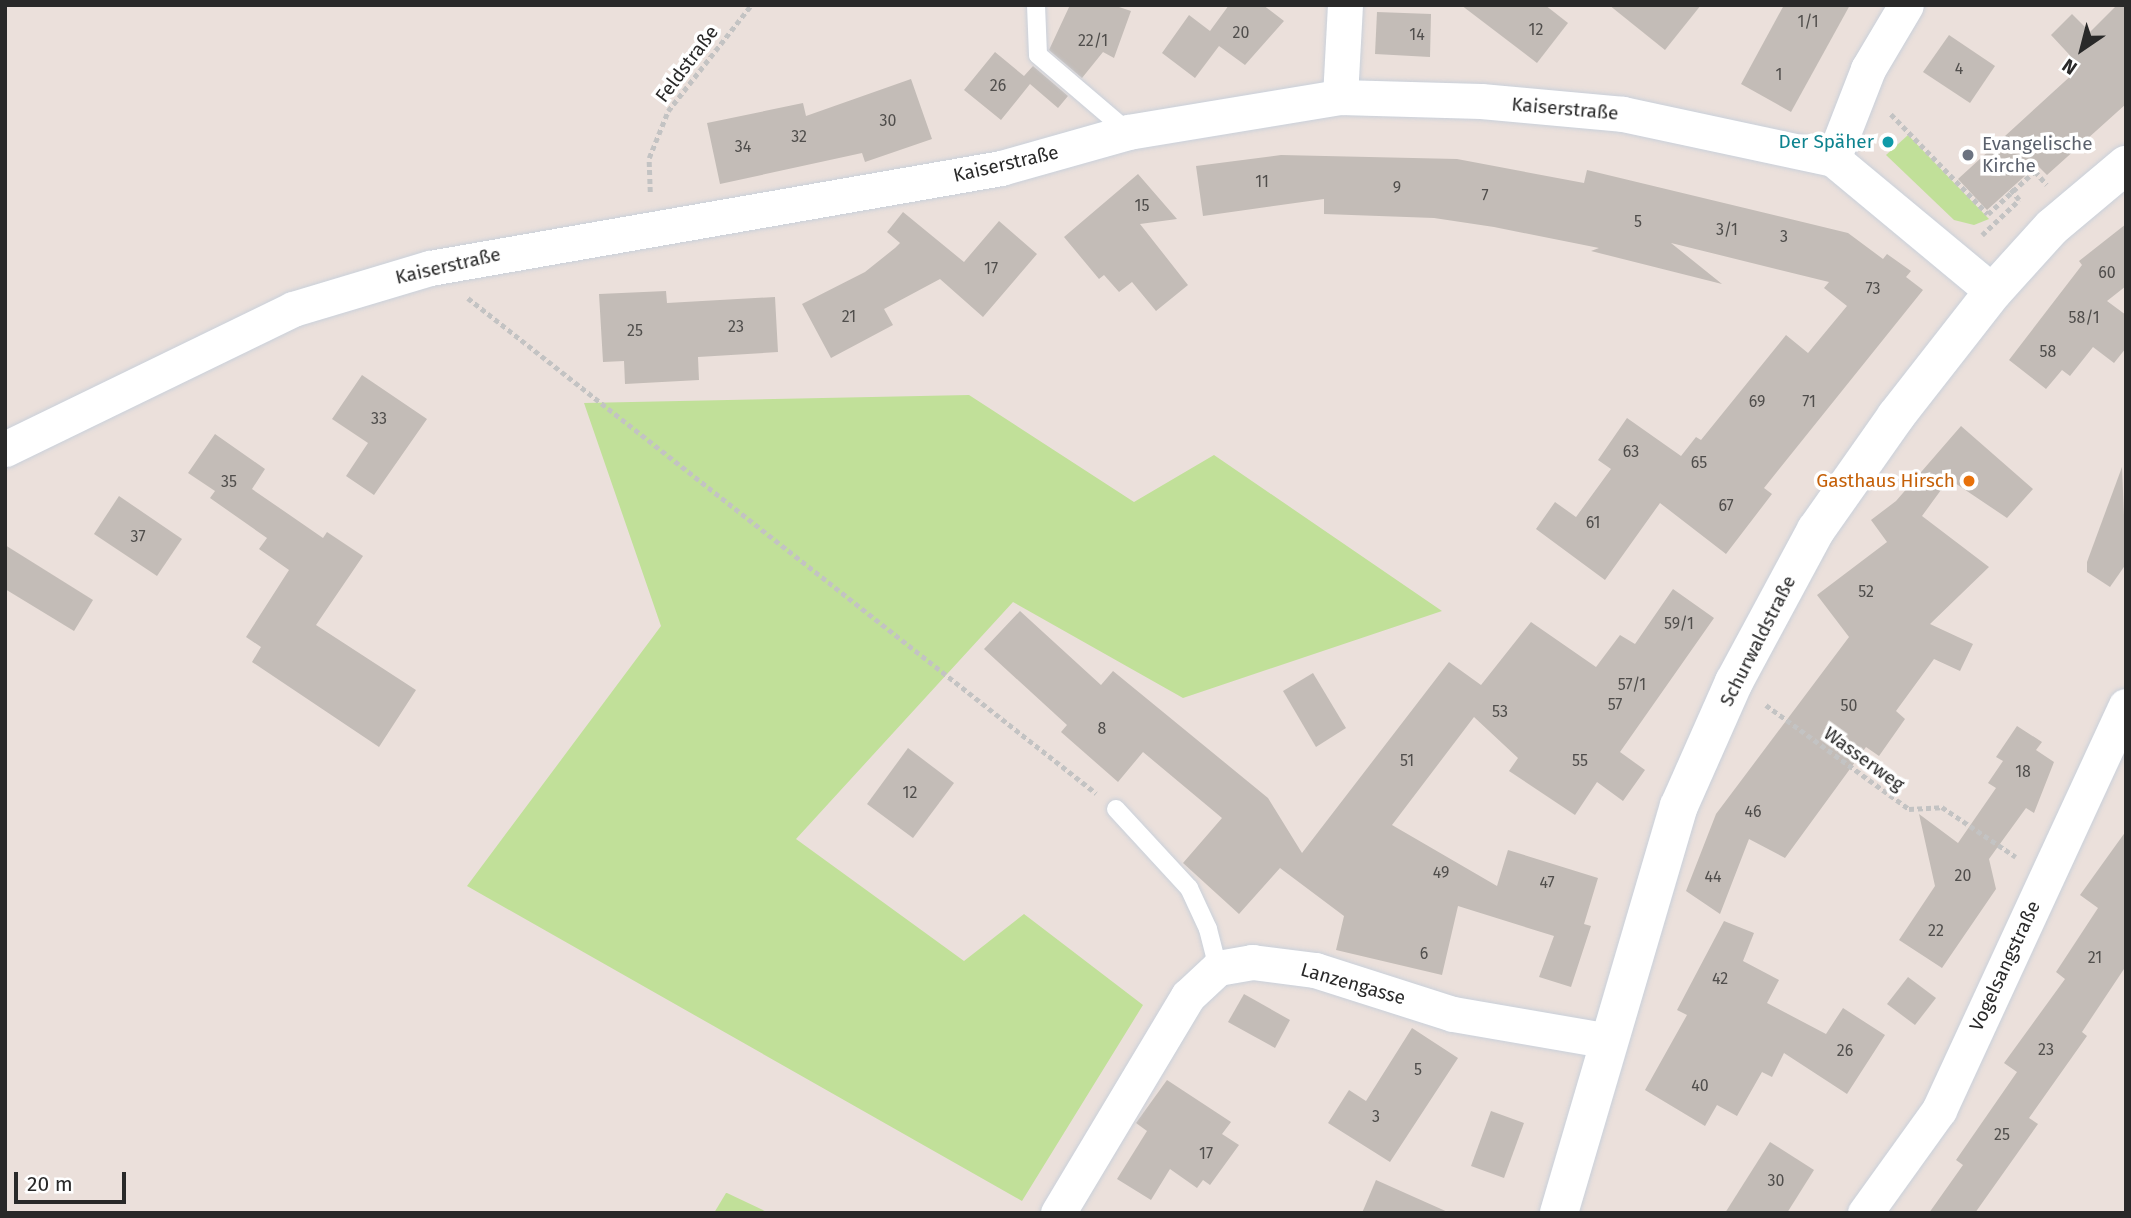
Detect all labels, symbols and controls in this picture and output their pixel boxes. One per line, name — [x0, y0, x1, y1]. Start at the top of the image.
house number: 1/1 — [1797, 12, 1819, 32]
north arrow — [2047, 14, 2117, 84]
house number: 12 — [1529, 20, 1543, 40]
street label: Feldstraße — [651, 21, 723, 107]
house number: 20 — [1233, 23, 1249, 43]
house number: 14 — [1409, 25, 1425, 45]
house number: 22/1 — [1078, 31, 1108, 51]
text: N — [2058, 54, 2081, 80]
house number: 4 — [1955, 59, 1963, 79]
house number: 1 — [1776, 65, 1782, 85]
house number: 26 — [990, 76, 1006, 96]
street label: Kaiserstraße — [1511, 93, 1619, 125]
house number: 30 — [880, 111, 896, 131]
house number: 32 — [791, 127, 807, 147]
place label: Der Späher — [1778, 131, 1874, 153]
place label: Evangelische Kirche — [1982, 133, 2093, 177]
marker: Der Späher — [1880, 134, 1896, 150]
house number: 34 — [735, 137, 751, 157]
street label: Kaiserstraße — [951, 141, 1061, 187]
marker: Evangelische Kirche — [1960, 147, 1976, 163]
house number: 11 — [1255, 172, 1269, 192]
house number: 9 — [1393, 178, 1401, 198]
house number: 7 — [1481, 186, 1489, 206]
house number: 15 — [1135, 196, 1149, 216]
house number: 5 — [1634, 212, 1642, 232]
house number: 3/1 — [1716, 220, 1738, 240]
house number: 3 — [1780, 227, 1788, 247]
street label: Kaiserstraße — [393, 243, 503, 289]
house number: 17 — [984, 259, 998, 279]
house number: 60 — [2098, 263, 2116, 283]
house number: 73 — [1866, 279, 1880, 299]
house number: 21 — [842, 307, 856, 327]
house number: 58/1 — [2068, 308, 2100, 328]
house number: 23 — [728, 317, 744, 337]
house number: 25 — [627, 321, 643, 341]
house number: 58 — [2040, 342, 2056, 362]
house number: 69 — [1749, 392, 1765, 412]
house number: 71 — [1802, 392, 1816, 412]
house number: 33 — [371, 409, 387, 429]
house number: 63 — [1623, 442, 1639, 462]
house number: 65 — [1691, 453, 1707, 473]
place label: Gasthaus Hirsch — [1816, 470, 1955, 492]
house number: 35 — [221, 472, 237, 492]
marker: Gasthaus Hirsch — [1961, 473, 1977, 489]
house number: 67 — [1718, 496, 1734, 516]
house number: 61 — [1586, 513, 1600, 533]
house number: 37 — [130, 527, 146, 547]
street label: Schurwaldstraße — [1715, 572, 1801, 710]
house number: 52 — [1858, 582, 1874, 602]
house number: 59/1 — [1664, 614, 1694, 634]
house number: 57/1 — [1618, 675, 1646, 695]
house number: 57 — [1608, 695, 1622, 715]
house number: 50 — [1841, 696, 1857, 716]
house number: 53 — [1492, 702, 1508, 722]
house number: 8 — [1098, 719, 1106, 739]
street label: Wasserweg — [1819, 722, 1909, 796]
house number: 51 — [1400, 751, 1414, 771]
house number: 55 — [1572, 751, 1588, 771]
house number: 18 — [2015, 762, 2031, 782]
house number: 12 — [903, 783, 917, 803]
house number: 46 — [1744, 802, 1762, 822]
house number: 49 — [1433, 863, 1449, 883]
house number: 20 — [1955, 866, 1971, 886]
house number: 44 — [1704, 867, 1722, 887]
house number: 47 — [1539, 873, 1555, 893]
street label: Vogelsangstraße — [1965, 897, 2045, 1035]
house number: 22 — [1928, 921, 1944, 941]
house number: 6 — [1420, 944, 1428, 964]
house number: 21 — [2088, 948, 2102, 968]
street label: Lanzengasse — [1298, 958, 1408, 1010]
house number: 42 — [1712, 969, 1728, 989]
house number: 23 — [2038, 1040, 2054, 1060]
house number: 26 — [1837, 1041, 1853, 1061]
house number: 5 — [1414, 1060, 1422, 1080]
house number: 40 — [1691, 1076, 1709, 1096]
house number: 3 — [1372, 1107, 1380, 1127]
house number: 25 — [1994, 1125, 2010, 1145]
house number: 17 — [1199, 1144, 1213, 1164]
scale bar — [18, 1158, 130, 1202]
text: 20 m — [27, 1171, 73, 1197]
house number: 30 — [1768, 1171, 1784, 1191]

